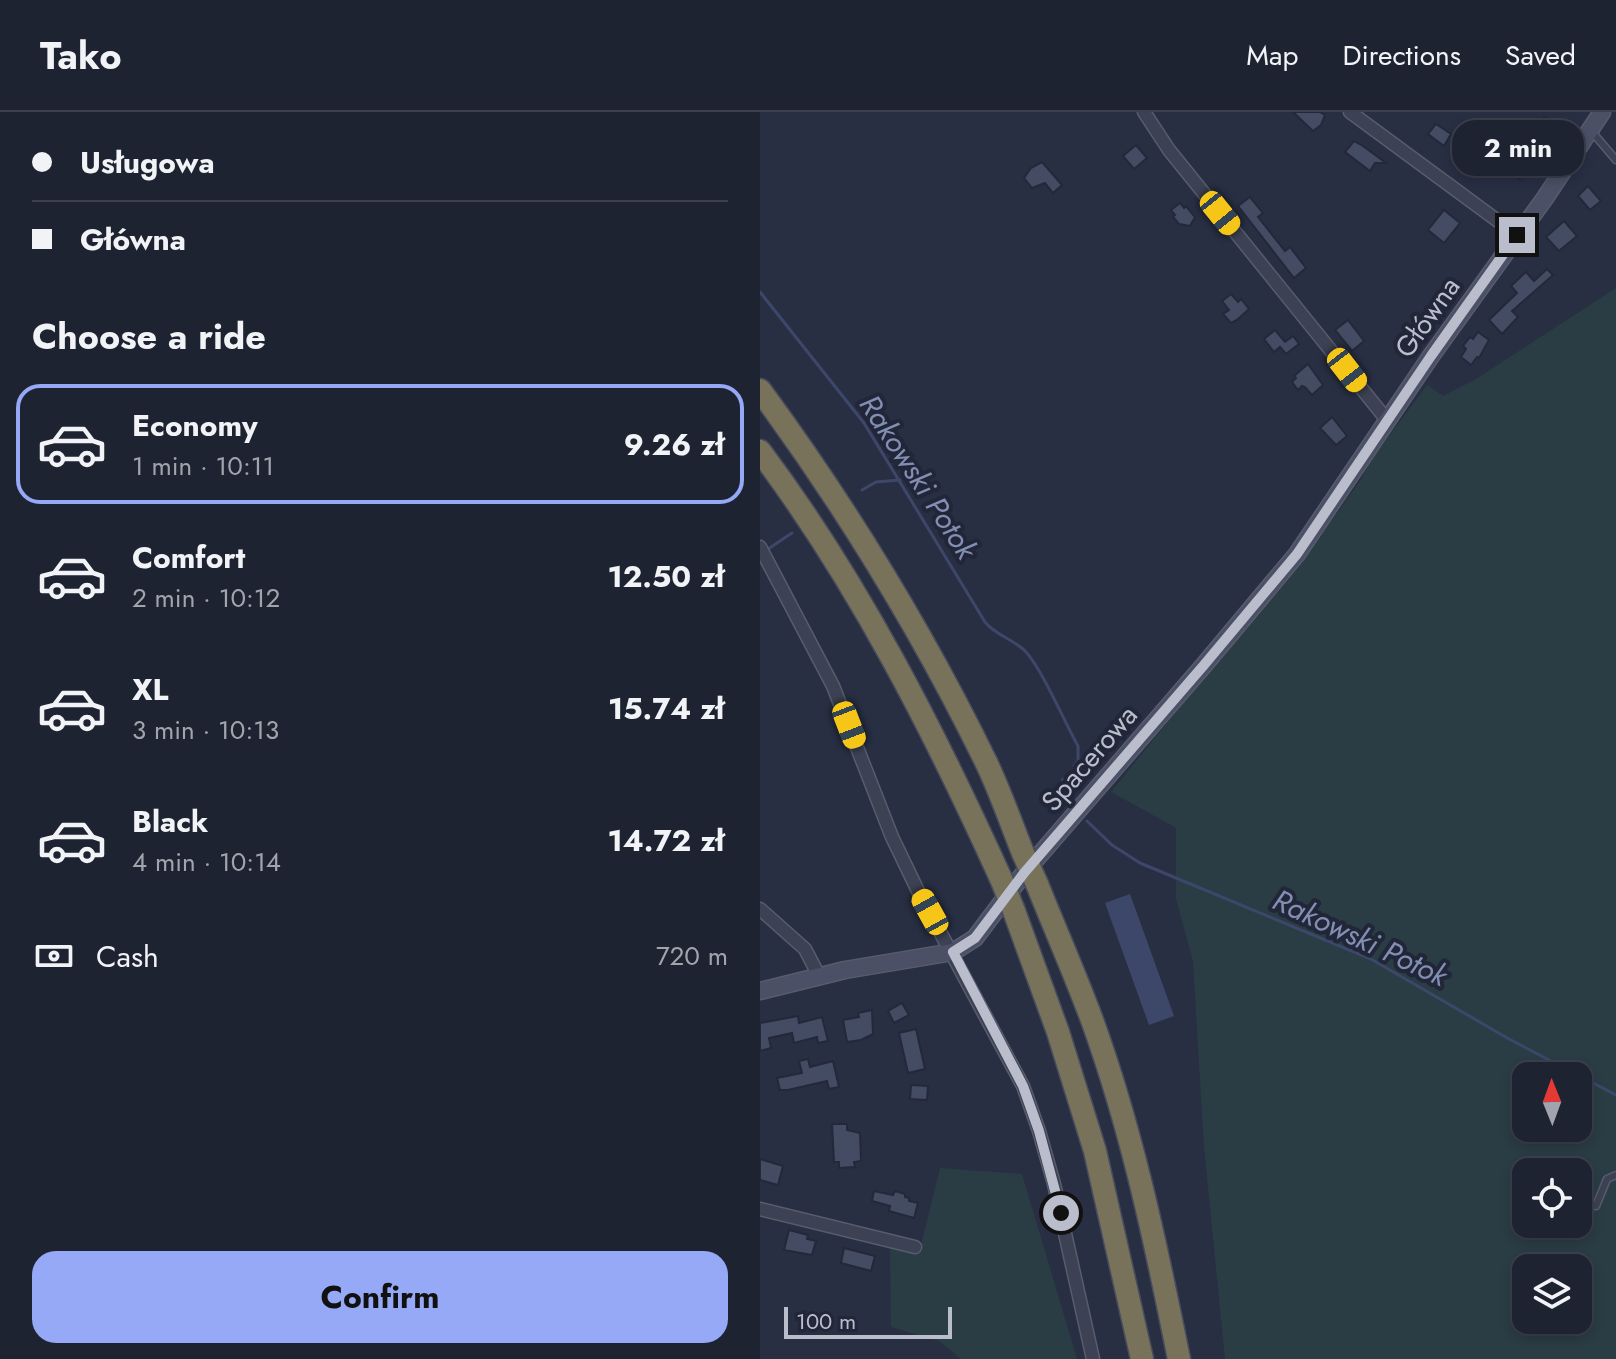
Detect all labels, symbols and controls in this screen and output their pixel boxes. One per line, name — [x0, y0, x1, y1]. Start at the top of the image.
text: Tako — [40, 28, 122, 83]
text: Map — [1246, 35, 1298, 76]
text: Directions — [1342, 35, 1461, 76]
text: Saved — [1505, 35, 1576, 76]
callout: 2 min — [1451, 119, 1583, 175]
text: 2 min — [1484, 129, 1552, 167]
text: Usługowa — [80, 141, 215, 184]
car — [1196, 187, 1244, 239]
route end — [1499, 217, 1535, 253]
text: Główna — [80, 218, 186, 261]
street label: Główna — [1385, 269, 1470, 366]
text: Choose a ride — [32, 310, 266, 362]
car — [1323, 344, 1371, 396]
water label: Rakowski Potok — [849, 386, 988, 568]
text: Economy — [132, 404, 258, 447]
icon: car — [36, 408, 108, 480]
text: 9.26 zł — [624, 423, 724, 466]
text: 1 min · 10:11 — [132, 447, 274, 485]
text: Comfort — [132, 536, 245, 579]
icon: car — [36, 540, 108, 612]
text: 12.50 zł — [607, 555, 724, 598]
text: 2 min · 10:12 — [132, 579, 280, 617]
text: XL — [132, 668, 168, 711]
icon: car — [36, 672, 108, 744]
text: 15.74 zł — [608, 687, 724, 730]
street label: Spacerowa — [1032, 696, 1147, 821]
car — [829, 698, 869, 752]
text: 3 min · 10:13 — [132, 711, 279, 749]
text: Black — [132, 800, 208, 843]
icon: car — [36, 804, 108, 876]
text: 14.72 zł — [608, 819, 724, 862]
text: 4 min · 10:14 — [132, 843, 281, 881]
water label: Rakowski Potok — [1266, 878, 1456, 997]
car — [908, 885, 952, 939]
icon: cash — [32, 934, 76, 978]
text: Cash — [96, 935, 159, 978]
text: 720 m — [656, 937, 728, 975]
north arrow — [1512, 1062, 1592, 1142]
map controls — [1512, 1062, 1592, 1334]
button: locate — [1512, 1158, 1592, 1238]
route start — [1043, 1195, 1079, 1231]
button: Confirm — [32, 1251, 728, 1343]
button: layers — [1512, 1254, 1592, 1334]
scale bar — [784, 1303, 952, 1339]
text: 100 m — [796, 1305, 856, 1337]

